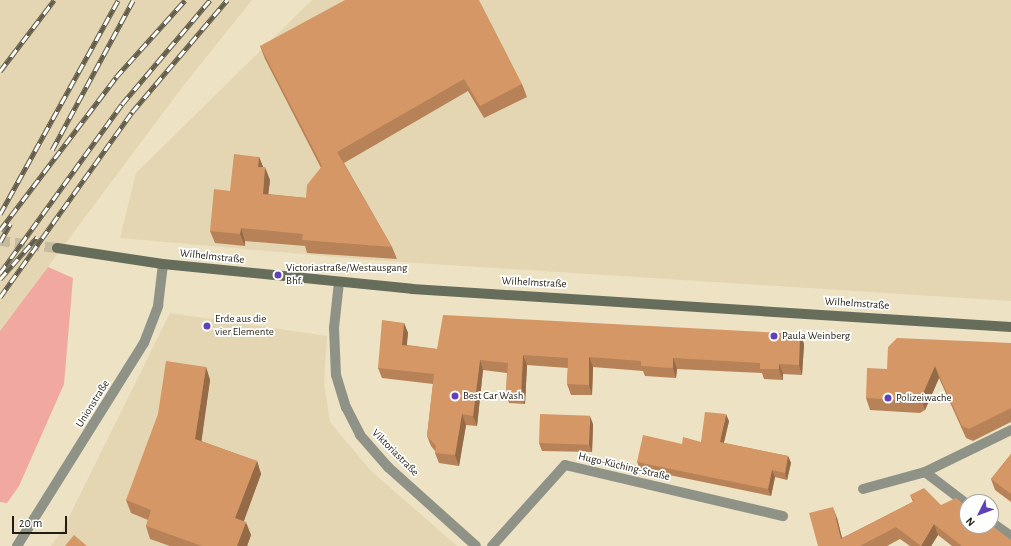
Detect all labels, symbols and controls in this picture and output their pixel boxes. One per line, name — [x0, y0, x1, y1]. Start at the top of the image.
street label: Wilhelmstraße — [179, 247, 245, 267]
place label: Victoriastraße/Westausgang Bhf. — [286, 262, 407, 288]
marker: Victoriastraße/Westausgang Bhf. — [273, 270, 283, 280]
street label: Wilhelmstraße — [501, 275, 567, 291]
street label: Wilhelmstraße — [824, 295, 890, 313]
place label: Erde aus die vier Elemente — [215, 313, 274, 339]
marker: Erde aus die vier Elemente — [202, 321, 212, 331]
place label: Paula Weinberg — [782, 329, 850, 343]
marker: Paula Weinberg — [769, 331, 779, 341]
street label: Unionstraße — [73, 378, 113, 430]
place label: Best Car Wash — [463, 389, 523, 403]
marker: Best Car Wash — [450, 391, 460, 401]
place label: Polizeiwache — [896, 391, 951, 405]
marker: Polizeiwache — [883, 393, 893, 403]
street label: Viktoriastraße — [369, 427, 421, 479]
street label: Hugo-Küching-Straße — [577, 450, 671, 484]
north arrow — [959, 494, 999, 534]
scale bar — [14, 508, 69, 534]
text: N — [964, 515, 977, 528]
text: 20 m — [19, 517, 42, 529]

